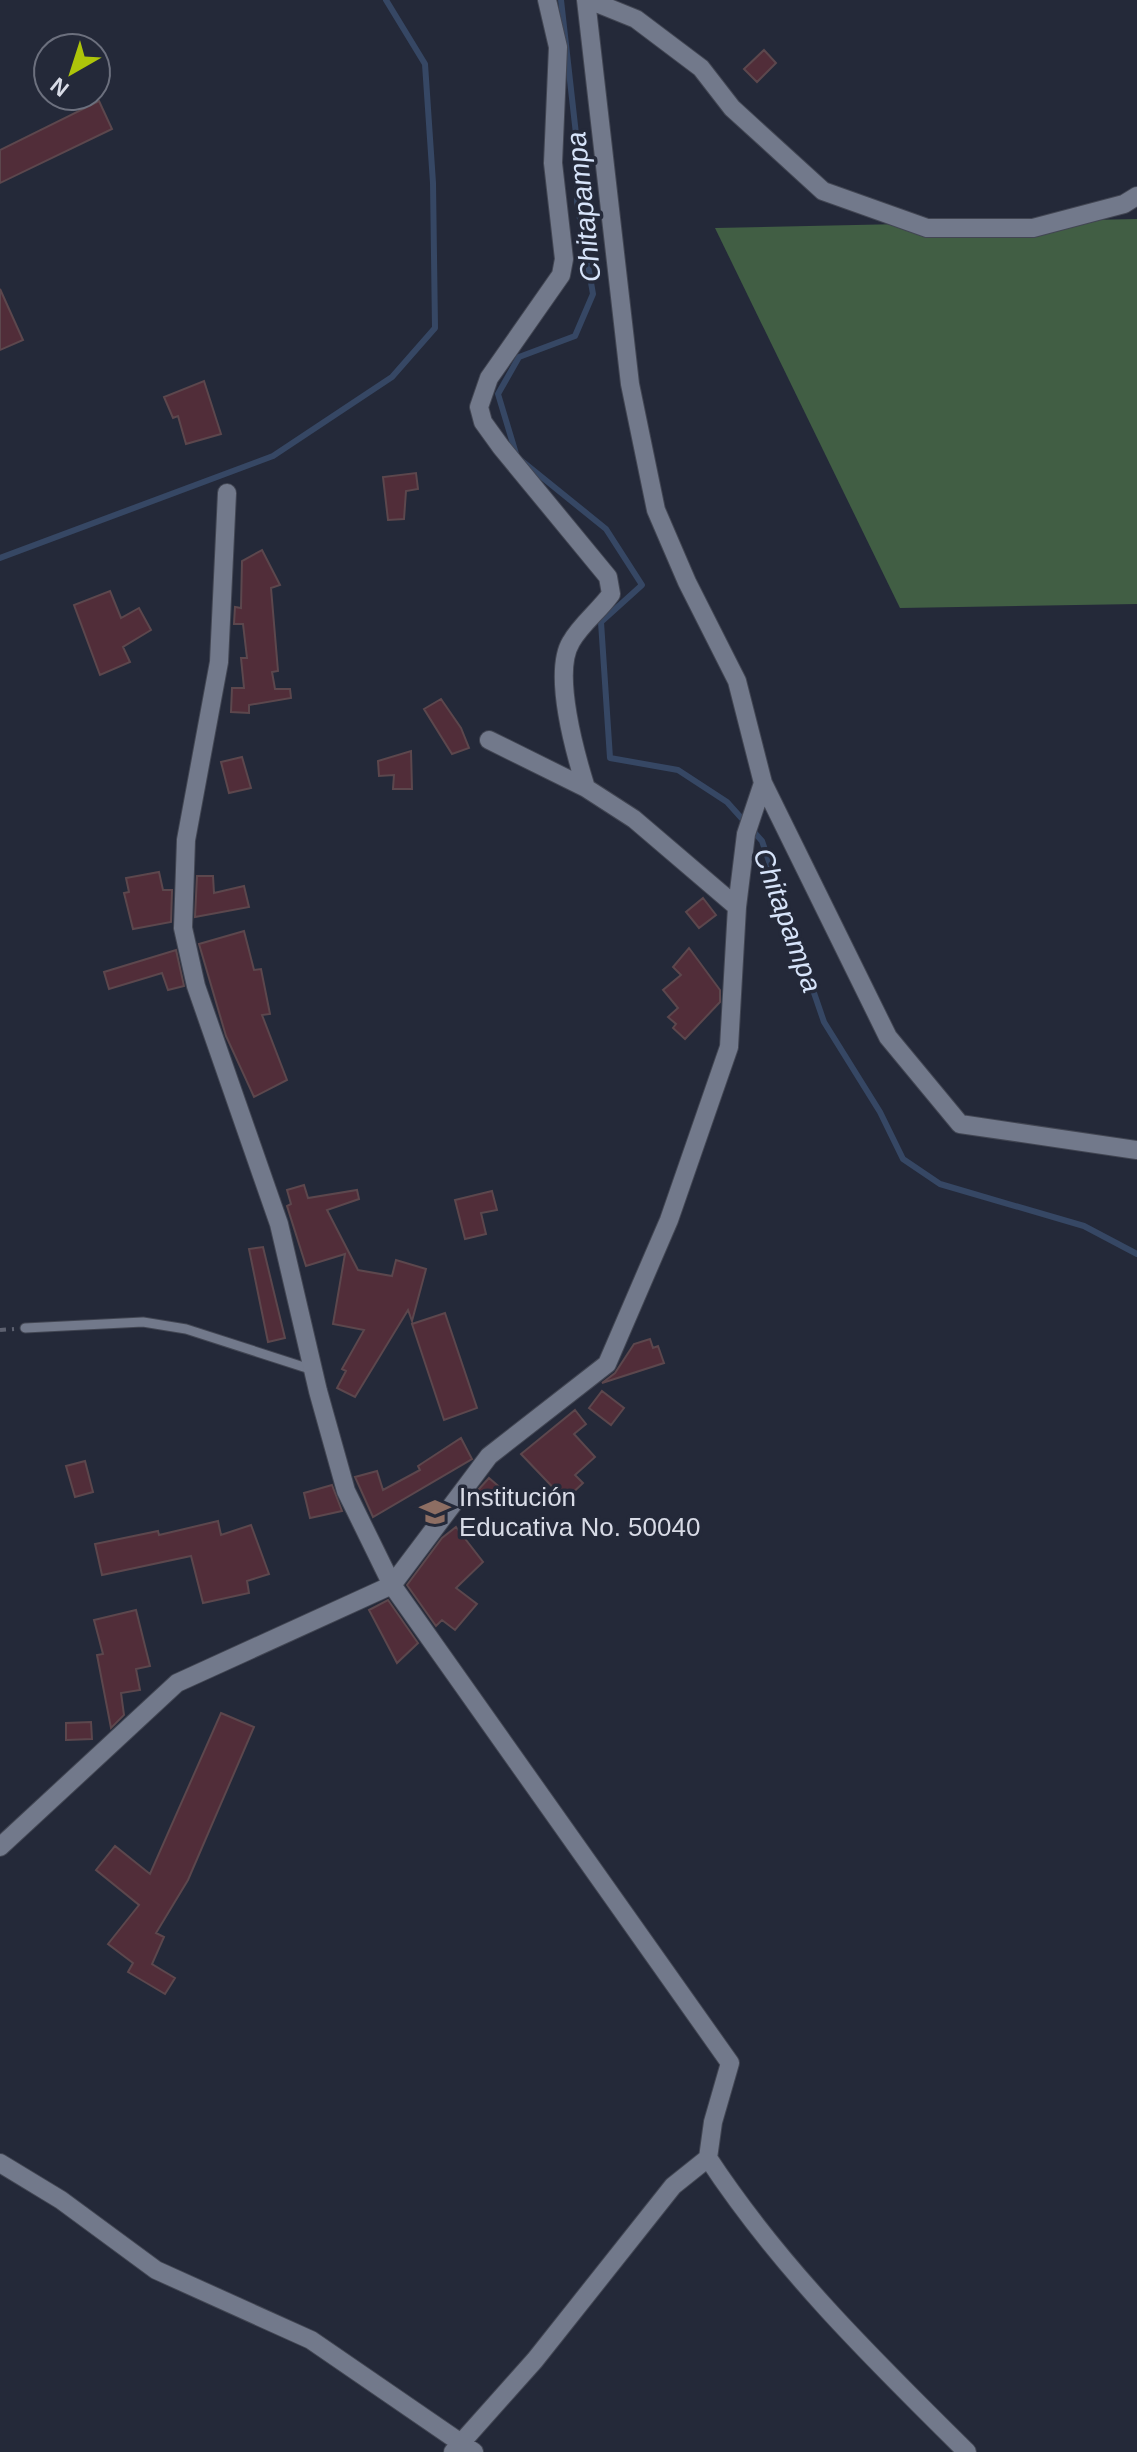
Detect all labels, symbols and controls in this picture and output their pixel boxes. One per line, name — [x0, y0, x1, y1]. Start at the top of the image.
north arrow — [32, 32, 112, 112]
text: N — [46, 72, 74, 102]
water label: Chitapampa — [560, 130, 607, 284]
water label: Chitapampa — [747, 844, 828, 996]
place label: Institución Educativa No. 50040 — [459, 1482, 700, 1542]
school or university icon: Institución Educativa No. 50040 — [418, 1495, 452, 1529]

